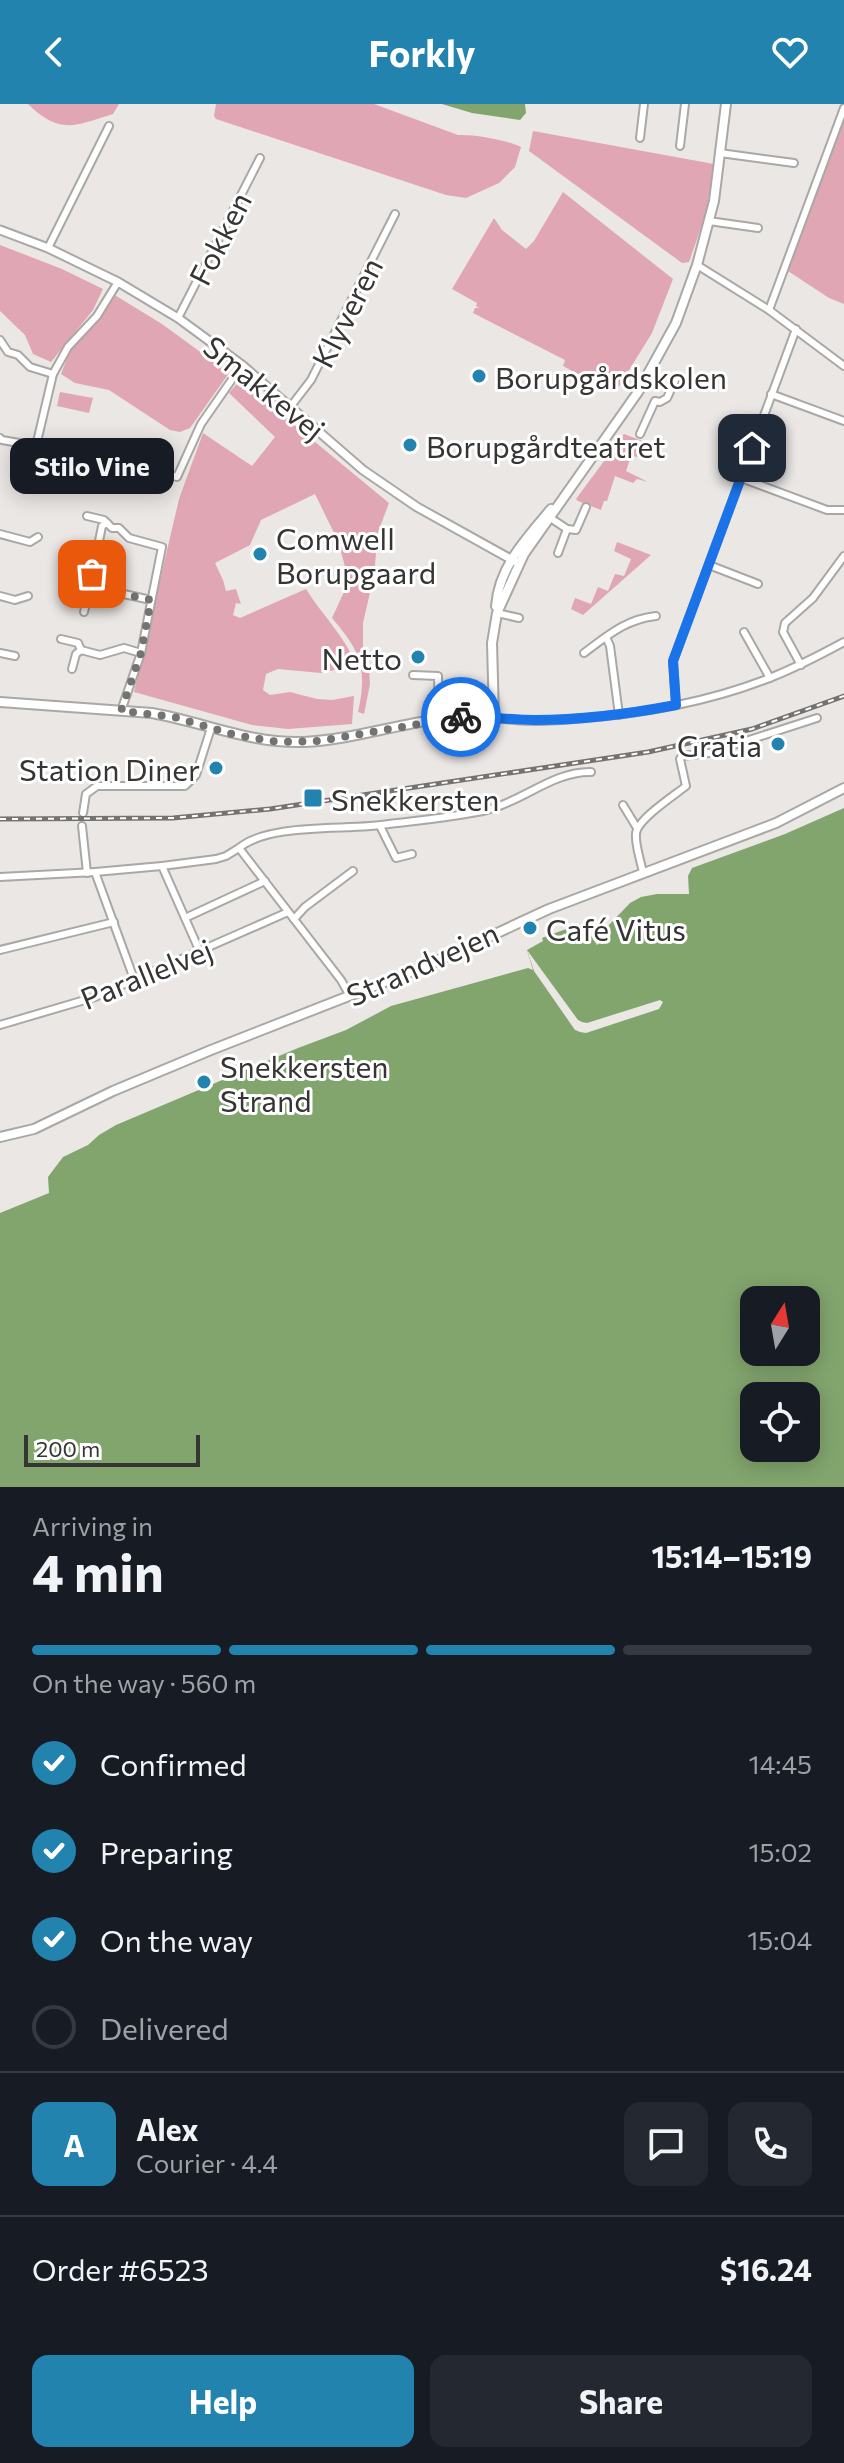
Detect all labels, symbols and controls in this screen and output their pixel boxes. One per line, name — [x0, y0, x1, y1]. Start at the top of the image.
icon: back — [32, 30, 76, 74]
text: Forkly — [369, 30, 475, 74]
icon: heart — [768, 30, 812, 74]
street label: Fokken — [180, 185, 258, 291]
street label: Klyveren — [303, 251, 389, 373]
street label: Smakkevej — [197, 327, 333, 447]
place label: Borupgårdskolen — [495, 358, 727, 395]
marker: Borupgårdskolen — [470, 367, 488, 385]
pin — [718, 414, 786, 482]
icon: home — [730, 426, 774, 470]
place label: Borupgårdteatret — [426, 427, 665, 464]
marker: Borupgårdteatret — [401, 436, 419, 454]
callout: Stilo Vine — [10, 438, 174, 494]
text: Stilo Vine — [34, 450, 150, 481]
place label: Comwell Borupgaard — [276, 519, 436, 590]
pin — [58, 540, 126, 608]
marker: Comwell Borupgaard — [251, 545, 269, 563]
icon: bag — [70, 552, 114, 596]
place label: Netto — [321, 639, 402, 676]
marker: Netto — [409, 648, 427, 666]
courier — [421, 677, 501, 757]
icon: bike — [439, 695, 483, 739]
place label: Gratia — [677, 726, 762, 763]
marker: Gratia — [769, 735, 787, 753]
place label: Station Diner — [19, 750, 200, 787]
marker: Station Diner — [207, 759, 225, 777]
place label: Snekkersten — [331, 780, 499, 817]
marker: Snekkersten — [302, 787, 324, 809]
place label: Café Vitus — [546, 910, 686, 947]
street label: Strandvejen — [340, 913, 504, 1013]
marker: Café Vitus — [521, 919, 539, 937]
street label: Parallelvej — [75, 930, 217, 1016]
place label: Snekkersten Strand — [220, 1047, 388, 1118]
marker: Snekkersten Strand — [195, 1073, 213, 1091]
north arrow — [740, 1286, 820, 1366]
map controls — [740, 1286, 820, 1462]
button: locate — [740, 1382, 820, 1462]
scale bar — [24, 1431, 200, 1467]
text: 200 m — [36, 1435, 100, 1462]
text: Arriving in — [32, 1510, 153, 1541]
text: 15:14–15:19 — [652, 1537, 812, 1574]
text: 4 min — [32, 1539, 164, 1603]
text: On the way · 560 m — [32, 1667, 256, 1698]
icon: check — [32, 1741, 76, 1785]
text: Confirmed — [100, 1745, 247, 1782]
text: 14:45 — [749, 1748, 812, 1779]
icon: check — [32, 1829, 76, 1873]
text: Preparing — [100, 1833, 233, 1870]
text: 15:02 — [749, 1836, 812, 1867]
icon: check — [32, 1917, 76, 1961]
text: On the way — [100, 1921, 253, 1958]
text: 15:04 — [747, 1924, 812, 1955]
text: Delivered — [100, 2009, 229, 2046]
button: chat — [624, 2102, 708, 2186]
button: phone — [728, 2102, 812, 2186]
text: Alex — [136, 2110, 199, 2147]
text: A — [63, 2126, 85, 2163]
text: Courier · 4.4 — [136, 2147, 278, 2178]
text: Order #6523 — [32, 2250, 209, 2287]
text: $16.24 — [720, 2250, 812, 2287]
button: Help — [32, 2355, 414, 2447]
button: Share — [430, 2355, 812, 2447]

